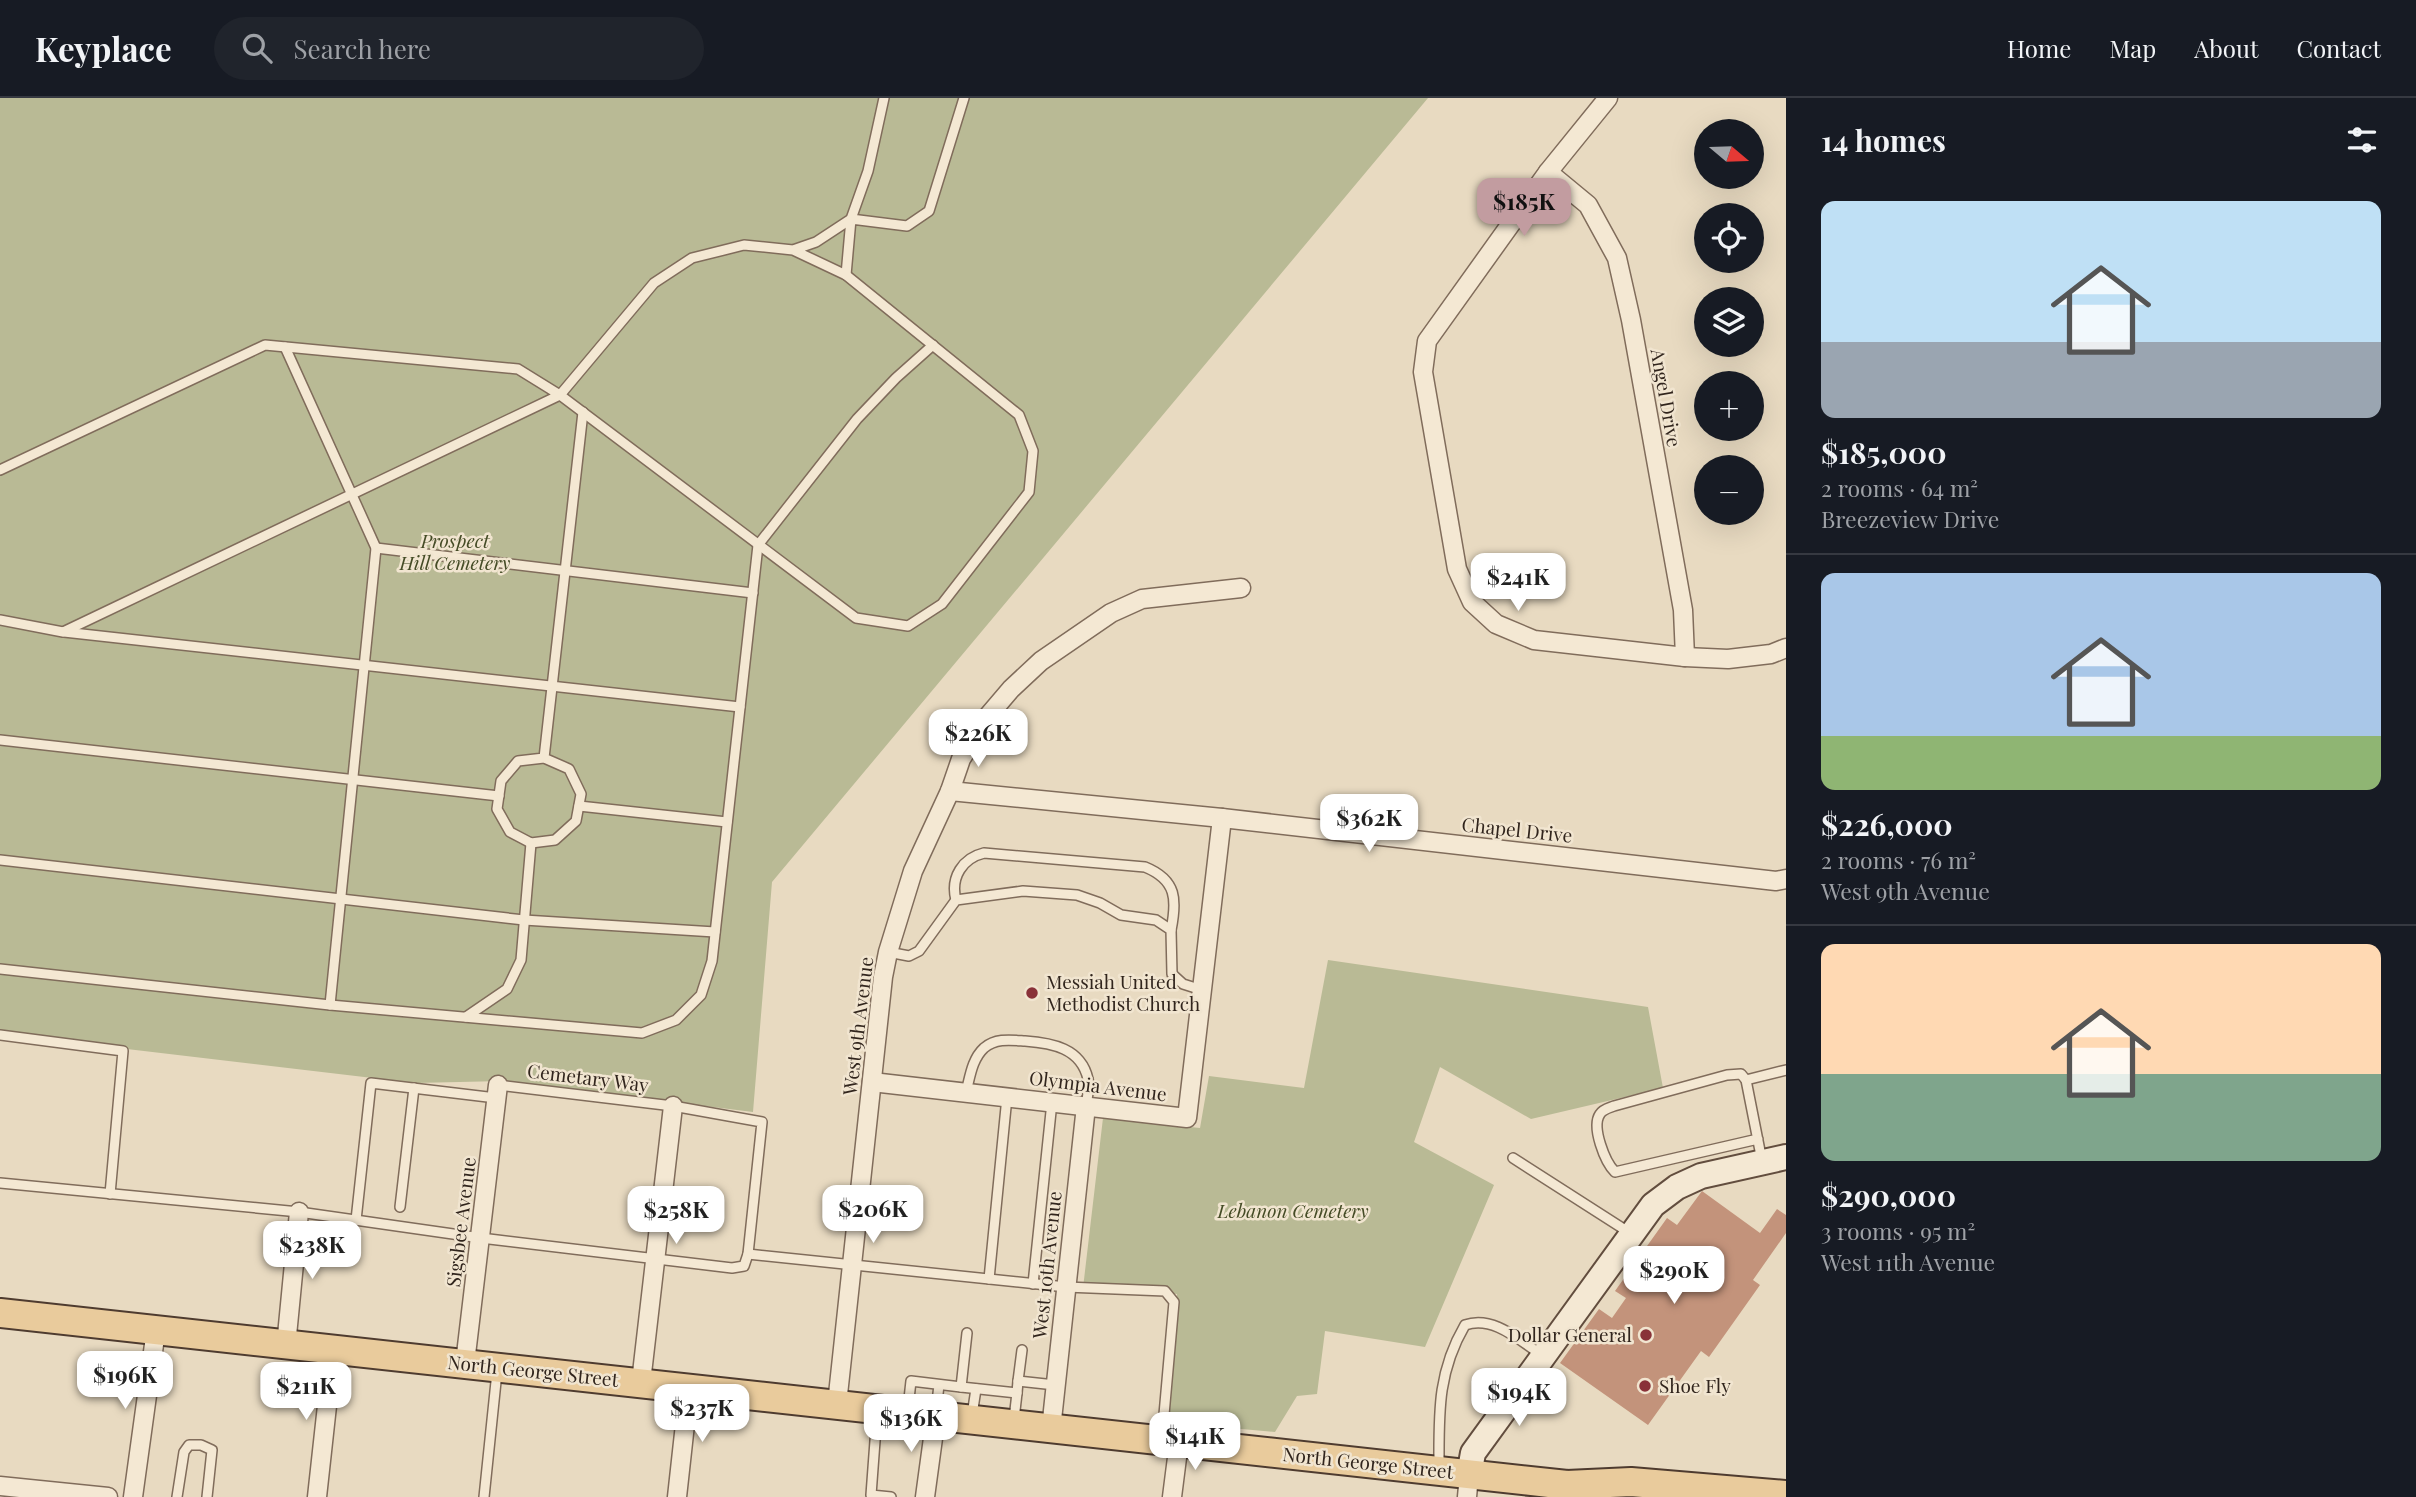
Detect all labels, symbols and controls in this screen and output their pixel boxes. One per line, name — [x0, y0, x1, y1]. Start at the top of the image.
search box — [214, 17, 704, 80]
text: Keyplace — [35, 26, 172, 70]
icon: search — [238, 29, 276, 67]
text: Search here — [294, 31, 431, 66]
text: Home — [2007, 32, 2071, 64]
text: Map — [2109, 32, 2156, 64]
text: About — [2194, 32, 2258, 64]
text: Contact — [2296, 32, 2381, 64]
north arrow — [1694, 119, 1764, 189]
map controls — [1694, 119, 1764, 525]
text: 14 homes — [1821, 120, 1946, 160]
icon: filters — [2343, 121, 2381, 159]
pin: $185K — [1475, 178, 1573, 238]
text: $185K — [1493, 185, 1555, 216]
button: locate — [1694, 203, 1764, 273]
icon: home — [2038, 247, 2164, 373]
button: layers — [1694, 287, 1764, 357]
street label: Angel Drive — [1645, 346, 1688, 449]
button: + — [1694, 371, 1764, 441]
text: $185,000 — [1821, 432, 1947, 472]
button: − — [1694, 455, 1764, 525]
text: 2 rooms · 64 m² — [1821, 472, 1978, 503]
text: Breezeview Drive — [1821, 503, 1999, 534]
park label: Prospect Hill Cemetery — [398, 527, 511, 575]
pin: $241K — [1469, 554, 1567, 613]
text: $241K — [1487, 560, 1549, 591]
icon: home — [2038, 619, 2164, 745]
pin: $226K — [929, 710, 1027, 769]
text: $226K — [945, 716, 1011, 747]
pin: $362K — [1320, 794, 1418, 854]
text: $362K — [1336, 801, 1402, 832]
text: $226,000 — [1821, 804, 1953, 844]
street label: Chapel Drive — [1461, 810, 1574, 848]
text: 2 rooms · 76 m² — [1821, 844, 1976, 875]
text: West 9th Avenue — [1821, 875, 1990, 906]
street label: West 9th Avenue — [835, 955, 878, 1098]
place label: Messiah United Methodist Church — [1046, 968, 1200, 1016]
marker: Messiah United Methodist Church — [1024, 985, 1040, 1001]
icon: home — [2038, 990, 2164, 1116]
street label: Cemetary Way — [526, 1057, 651, 1097]
street label: Olympia Avenue — [1028, 1064, 1168, 1106]
street label: Sigsbee Avenue — [439, 1155, 481, 1288]
text: $290,000 — [1821, 1175, 1956, 1215]
pin: $258K — [627, 1186, 725, 1246]
pin: $206K — [824, 1186, 922, 1245]
street label: West 10th Avenue — [1025, 1190, 1067, 1341]
text: $206K — [838, 1192, 908, 1223]
text: $258K — [643, 1193, 709, 1224]
park label: Lebanon Cemetery — [1216, 1197, 1369, 1223]
text: 3 rooms · 95 m² — [1821, 1215, 1975, 1246]
pin: $238K — [263, 1222, 361, 1281]
text: $238K — [279, 1228, 345, 1259]
pin: $290K — [1625, 1246, 1723, 1306]
text: West 11th Avenue — [1821, 1246, 1995, 1277]
text: $290K — [1639, 1253, 1709, 1284]
place label: Dollar General — [1508, 1321, 1633, 1347]
marker: Dollar General — [1638, 1327, 1654, 1343]
street label: North George Street — [446, 1348, 620, 1392]
pin: $196K — [76, 1352, 174, 1411]
text: $196K — [93, 1358, 157, 1389]
pin: $211K — [257, 1362, 355, 1422]
pin: $194K — [1470, 1368, 1568, 1428]
text: $211K — [276, 1369, 336, 1400]
place label: Shoe Fly — [1659, 1372, 1731, 1398]
text: $194K — [1487, 1375, 1551, 1406]
marker: Shoe Fly — [1637, 1378, 1653, 1394]
pin: $237K — [653, 1384, 751, 1444]
text: $237K — [670, 1391, 734, 1422]
pin: $136K — [862, 1394, 960, 1454]
text: $136K — [880, 1401, 942, 1432]
pin: $141K — [1146, 1412, 1244, 1472]
text: $141K — [1165, 1419, 1225, 1450]
street label: North George Street — [1281, 1440, 1455, 1484]

